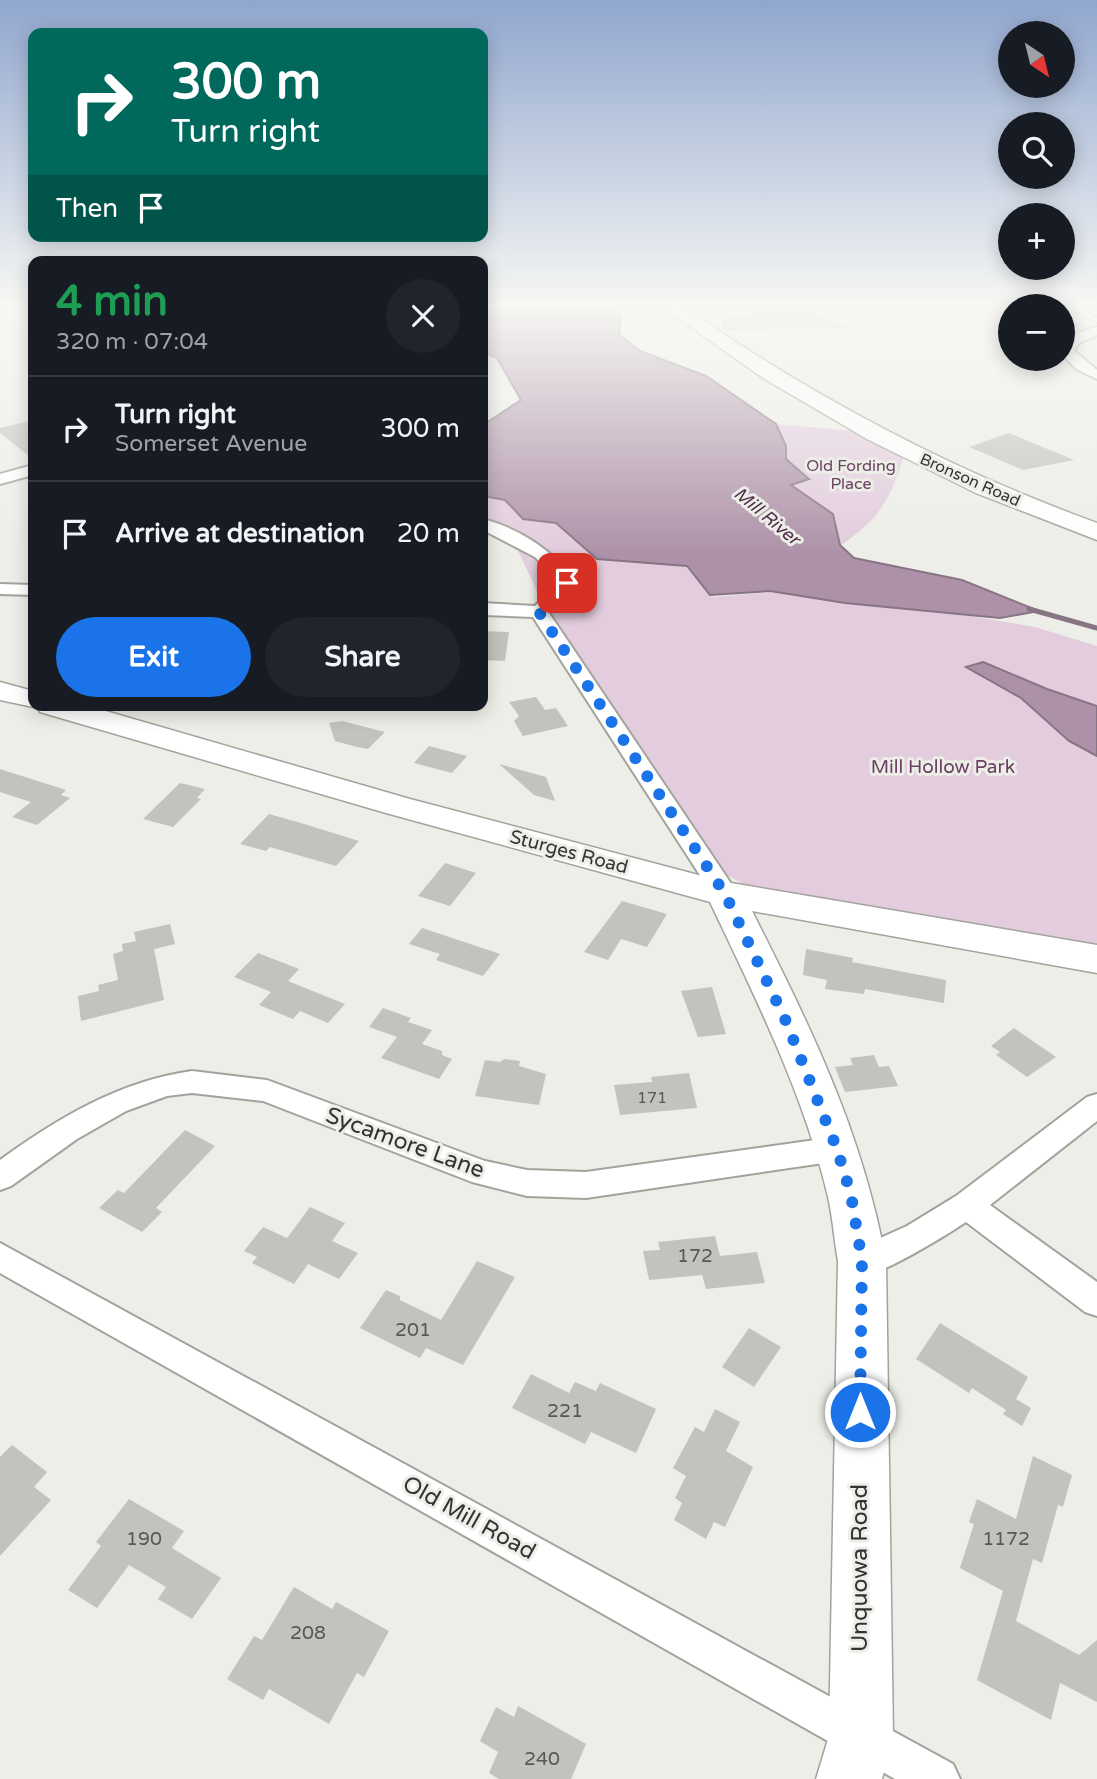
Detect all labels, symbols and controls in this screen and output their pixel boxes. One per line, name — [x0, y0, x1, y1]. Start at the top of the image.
north arrow — [998, 21, 1074, 98]
map controls — [998, 21, 1075, 371]
text: 300 m — [171, 53, 321, 112]
icon: right — [56, 56, 147, 147]
button: search — [998, 112, 1075, 189]
text: Turn right — [171, 113, 320, 151]
icon: arrive — [132, 189, 170, 227]
text: Then — [56, 193, 118, 224]
button: + — [998, 203, 1075, 280]
text: 4 min — [56, 276, 168, 327]
button: close — [386, 279, 460, 353]
button: − — [998, 294, 1075, 371]
text: 320 m · 07:04 — [56, 328, 208, 356]
text: Turn right — [115, 399, 236, 430]
icon: right — [56, 410, 94, 448]
text: 300 m — [380, 413, 460, 444]
text: Somerset Avenue — [115, 430, 307, 458]
street label: Bronson Road — [917, 449, 1023, 511]
park label: Old Fording Place — [806, 456, 896, 494]
water label: Mill River — [730, 482, 806, 551]
icon: arrive — [56, 515, 94, 553]
text: Arrive at destination — [115, 518, 365, 549]
text: 20 m — [397, 518, 460, 549]
pin — [537, 553, 597, 613]
icon: arrive — [548, 564, 586, 602]
button: Exit — [56, 617, 251, 697]
button: Share — [265, 617, 460, 697]
park label: Mill Hollow Park — [871, 756, 1015, 778]
street label: Sturges Road — [507, 826, 631, 878]
house number: 171 — [637, 1088, 667, 1108]
street label: Sycamore Lane — [322, 1101, 488, 1185]
house number: 172 — [677, 1245, 713, 1267]
house number: 201 — [395, 1319, 431, 1341]
position arrow — [823, 1375, 897, 1449]
house number: 221 — [547, 1400, 583, 1422]
street label: Old Mill Road — [398, 1470, 540, 1566]
street label: Unquowa Road — [846, 1484, 874, 1652]
house number: 190 — [126, 1528, 162, 1550]
house number: 1172 — [982, 1528, 1030, 1550]
house number: 208 — [290, 1622, 326, 1644]
house number: 240 — [524, 1748, 560, 1770]

